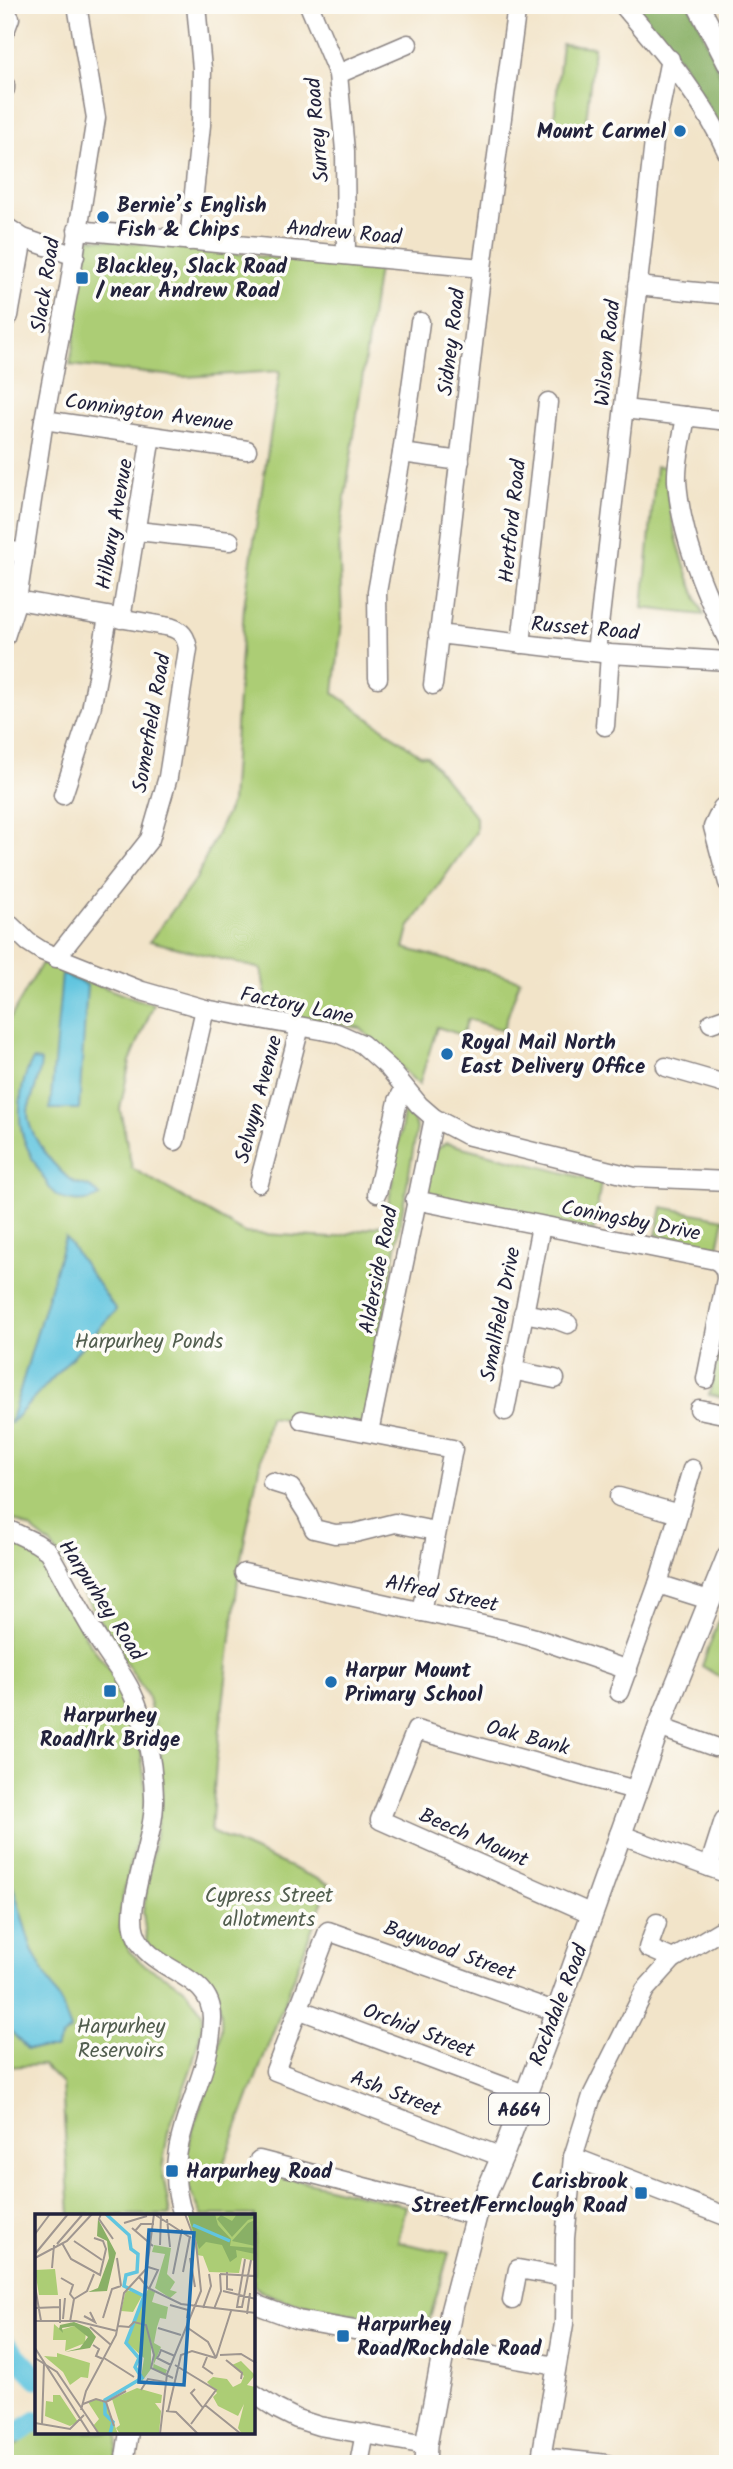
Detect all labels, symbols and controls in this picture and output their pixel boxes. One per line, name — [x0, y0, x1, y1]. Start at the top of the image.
street label: Surrey Road — [297, 76, 340, 184]
place label: Mount Carmel — [537, 116, 666, 149]
marker: Mount Carmel — [672, 123, 688, 139]
place label: Bernie’s English Fish & Chips — [117, 190, 267, 247]
marker: Bernie’s English Fish & Chips — [95, 209, 111, 225]
street label: Andrew Road — [285, 212, 403, 255]
street label: Slack Road — [23, 235, 70, 335]
place label: Blackley, Slack Road / near Andrew Road — [95, 251, 288, 308]
marker: Blackley, Slack Road / near Andrew Road — [74, 270, 90, 286]
street label: Sidney Road — [430, 286, 475, 398]
street label: Wilson Road — [587, 298, 631, 408]
street label: Connington Avenue — [62, 385, 236, 442]
street label: Hilbury Avenue — [88, 456, 143, 592]
street label: Hertford Road — [491, 457, 536, 585]
street label: Russet Road — [529, 608, 641, 651]
street label: Somerfield Road — [124, 651, 181, 795]
street label: Factory Lane — [237, 978, 357, 1035]
place label: Royal Mail North East Delivery Office — [461, 1027, 645, 1084]
street label: Selwyn Avenue — [227, 1031, 293, 1167]
marker: Royal Mail North East Delivery Office — [439, 1046, 455, 1062]
street label: Coningsby Drive — [558, 1192, 704, 1251]
street label: Alderside Road — [351, 1203, 408, 1337]
street label: Smallfield Drive — [472, 1244, 531, 1384]
park label: Harpurhey Ponds — [75, 1326, 223, 1359]
street label: Harpurhey Road — [49, 1534, 153, 1669]
street label: Alfred Street — [382, 1566, 502, 1623]
place label: Harpur Mount Primary School — [345, 1655, 483, 1712]
marker: Harpur Mount Primary School — [323, 1674, 339, 1690]
marker: Harpurhey Road/Irk Bridge — [102, 1683, 118, 1699]
place label: Harpurhey Road/Irk Bridge — [40, 1700, 180, 1757]
street label: Oak Bank — [482, 1711, 573, 1765]
street label: Beech Mount — [413, 1800, 534, 1878]
park label: Cypress Street allotments — [205, 1880, 334, 1937]
street label: Baywood Street — [379, 1912, 521, 1991]
street label: Rochdale Road — [521, 1939, 598, 2071]
street label: Orchid Street — [358, 1995, 480, 2068]
park label: Harpurhey Reservoirs — [77, 2011, 165, 2068]
street label: Ash Street — [345, 2062, 446, 2127]
road number: A664 — [489, 2094, 549, 2124]
place label: Harpurhey Road — [186, 2156, 333, 2189]
marker: Harpurhey Road — [164, 2163, 180, 2179]
place label: Carisbrook Street/Fernclough Road — [412, 2166, 628, 2223]
marker: Carisbrook Street/Fernclough Road — [633, 2185, 649, 2201]
inset map — [35, 2214, 256, 2434]
place label: Harpurhey Road/Rochdale Road — [357, 2309, 542, 2366]
marker: Harpurhey Road/Rochdale Road — [335, 2328, 351, 2344]

